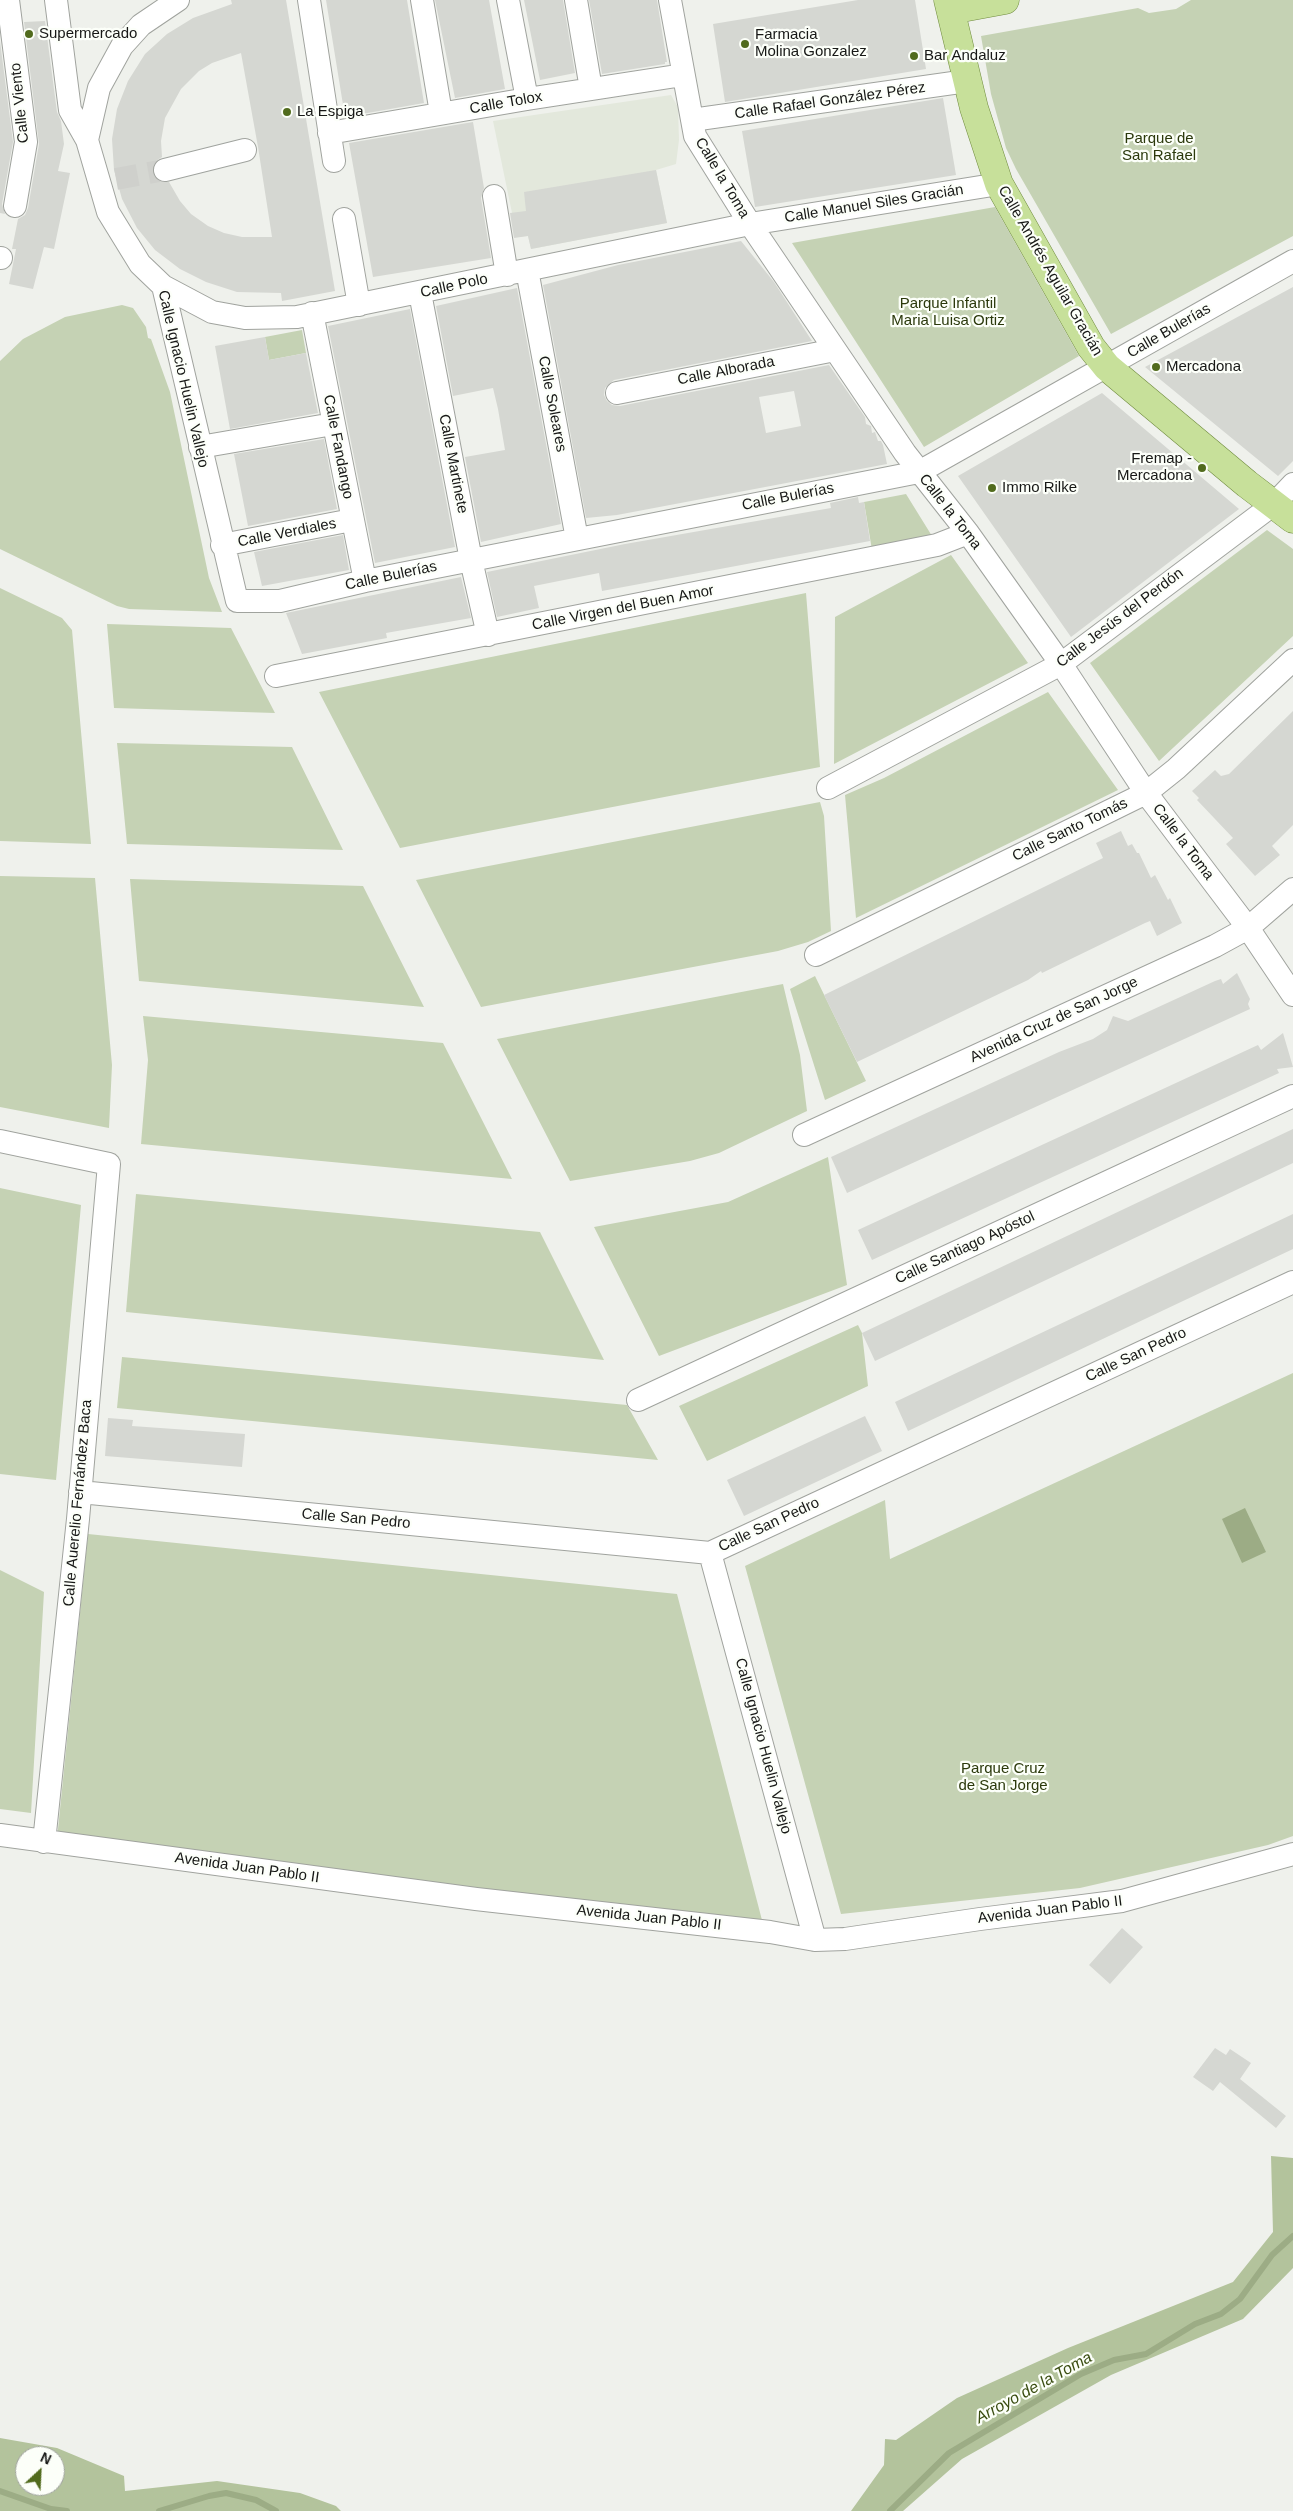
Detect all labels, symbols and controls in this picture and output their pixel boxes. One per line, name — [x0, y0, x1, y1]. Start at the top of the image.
place label: Supermercado — [39, 25, 137, 43]
place label: Farmacia Molina Gonzalez — [755, 26, 867, 61]
marker: Supermercado — [23, 28, 35, 40]
marker: Farmacia Molina Gonzalez — [739, 38, 751, 50]
place label: Bar Andaluz — [924, 47, 1006, 65]
marker: Bar Andaluz — [908, 50, 920, 62]
street label: Calle Viento — [7, 62, 33, 144]
street label: Calle Rafael González Pérez — [733, 79, 927, 123]
street label: Calle Tolox — [468, 88, 544, 118]
place label: La Espiga — [297, 103, 364, 121]
marker: La Espiga — [281, 106, 293, 118]
park label: Parque de San Rafael — [1122, 130, 1196, 165]
street label: Calle la Toma — [691, 134, 753, 222]
street label: Calle Manuel Siles Gracián — [783, 181, 965, 227]
street label: Calle Andrés Aguilar Gracián — [994, 183, 1106, 359]
street label: Calle Polo — [419, 270, 489, 302]
street label: Calle Ignacio Huelin Vallejo — [154, 289, 212, 469]
park label: Parque Infantil Maria Luisa Ortiz — [891, 295, 1005, 330]
street label: Calle Bulerías — [1124, 300, 1214, 362]
street label: Calle Alborada — [676, 353, 776, 389]
street label: Calle Soleares — [534, 354, 570, 454]
place label: Mercadona — [1166, 358, 1241, 376]
marker: Mercadona — [1150, 361, 1162, 373]
street label: Calle Fandango — [319, 393, 357, 501]
street label: Calle Martinete — [435, 413, 471, 515]
place label: Fremap - Mercadona — [1117, 450, 1192, 485]
marker: Fremap - Mercadona — [1196, 462, 1208, 474]
street label: Calle la Toma — [915, 471, 985, 553]
street label: Calle Bulerías — [740, 479, 836, 515]
place label: Immo Rilke — [1002, 479, 1077, 497]
marker: Immo Rilke — [986, 482, 998, 494]
street label: Calle Verdiales — [236, 515, 338, 551]
street label: Calle Bulerías — [343, 557, 439, 595]
street label: Calle Jesús del Perdón — [1053, 564, 1187, 672]
street label: Calle Virgen del Buen Amor — [531, 582, 715, 634]
street label: Calle Santo Tomás — [1009, 794, 1131, 866]
street label: Calle la Toma — [1148, 800, 1218, 884]
street label: Avenida Cruz de San Jorge — [967, 973, 1141, 1067]
street label: Calle Santiago Apóstol — [892, 1208, 1038, 1288]
street label: Calle San Pedro — [1083, 1324, 1189, 1386]
street label: Calle Auerelio Fernández Baca — [60, 1399, 96, 1607]
street label: Calle San Pedro — [716, 1494, 822, 1556]
street label: Calle San Pedro — [301, 1505, 411, 1533]
street label: Calle Ignacio Huelin Vallejo — [731, 1656, 795, 1836]
park label: Parque Cruz de San Jorge — [958, 1760, 1048, 1795]
street label: Avenida Juan Pablo II — [174, 1849, 320, 1887]
street label: Avenida Juan Pablo II — [977, 1892, 1123, 1928]
street label: Avenida Juan Pablo II — [576, 1901, 722, 1935]
water label: Arroyo de la Toma — [972, 2348, 1096, 2428]
north arrow — [15, 2446, 65, 2496]
text: N — [38, 2449, 54, 2468]

